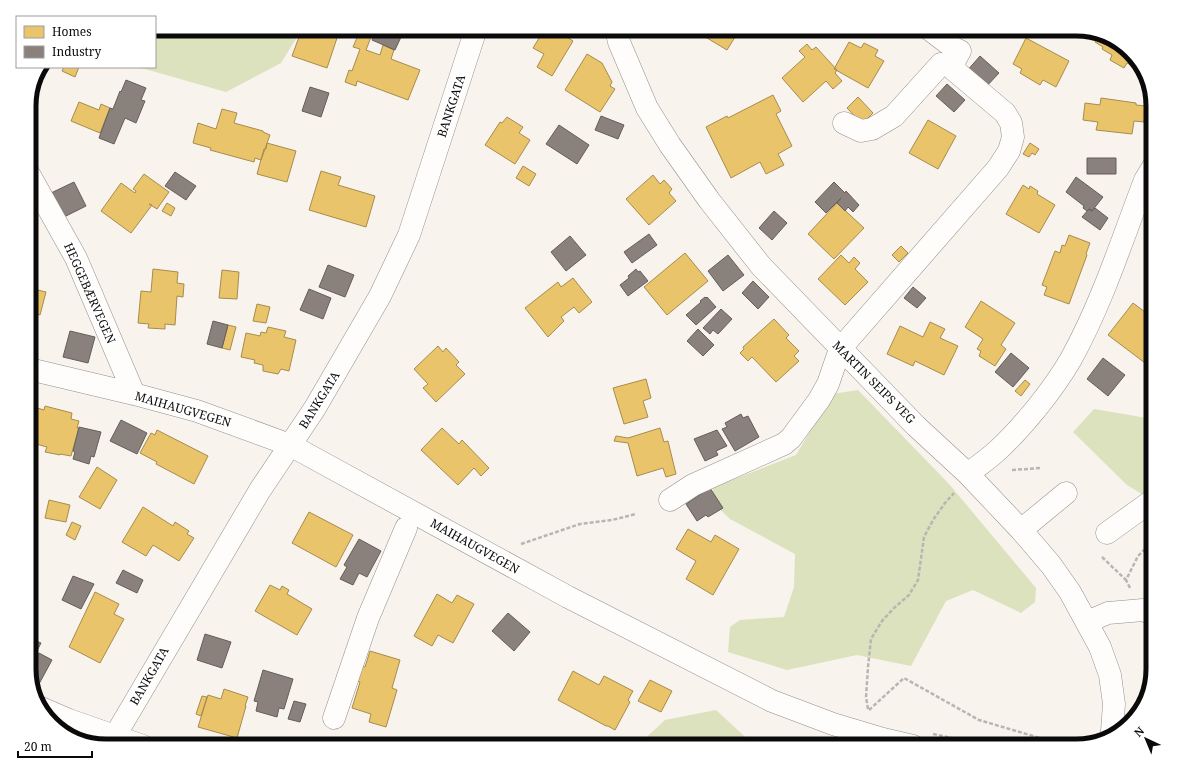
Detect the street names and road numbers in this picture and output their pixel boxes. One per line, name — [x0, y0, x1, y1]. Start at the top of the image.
street label: BANKGATA — [433, 72, 469, 139]
street label: HEGGEBÆRVEGEN — [60, 240, 120, 346]
street label: MARTIN SEIPS VEG — [829, 337, 919, 427]
street label: BANKGATA — [295, 368, 344, 432]
street label: MAIHAUGVEGEN — [133, 387, 233, 431]
street label: MAIHAUGVEGEN — [427, 514, 523, 578]
street label: BANKGATA — [125, 643, 173, 708]

